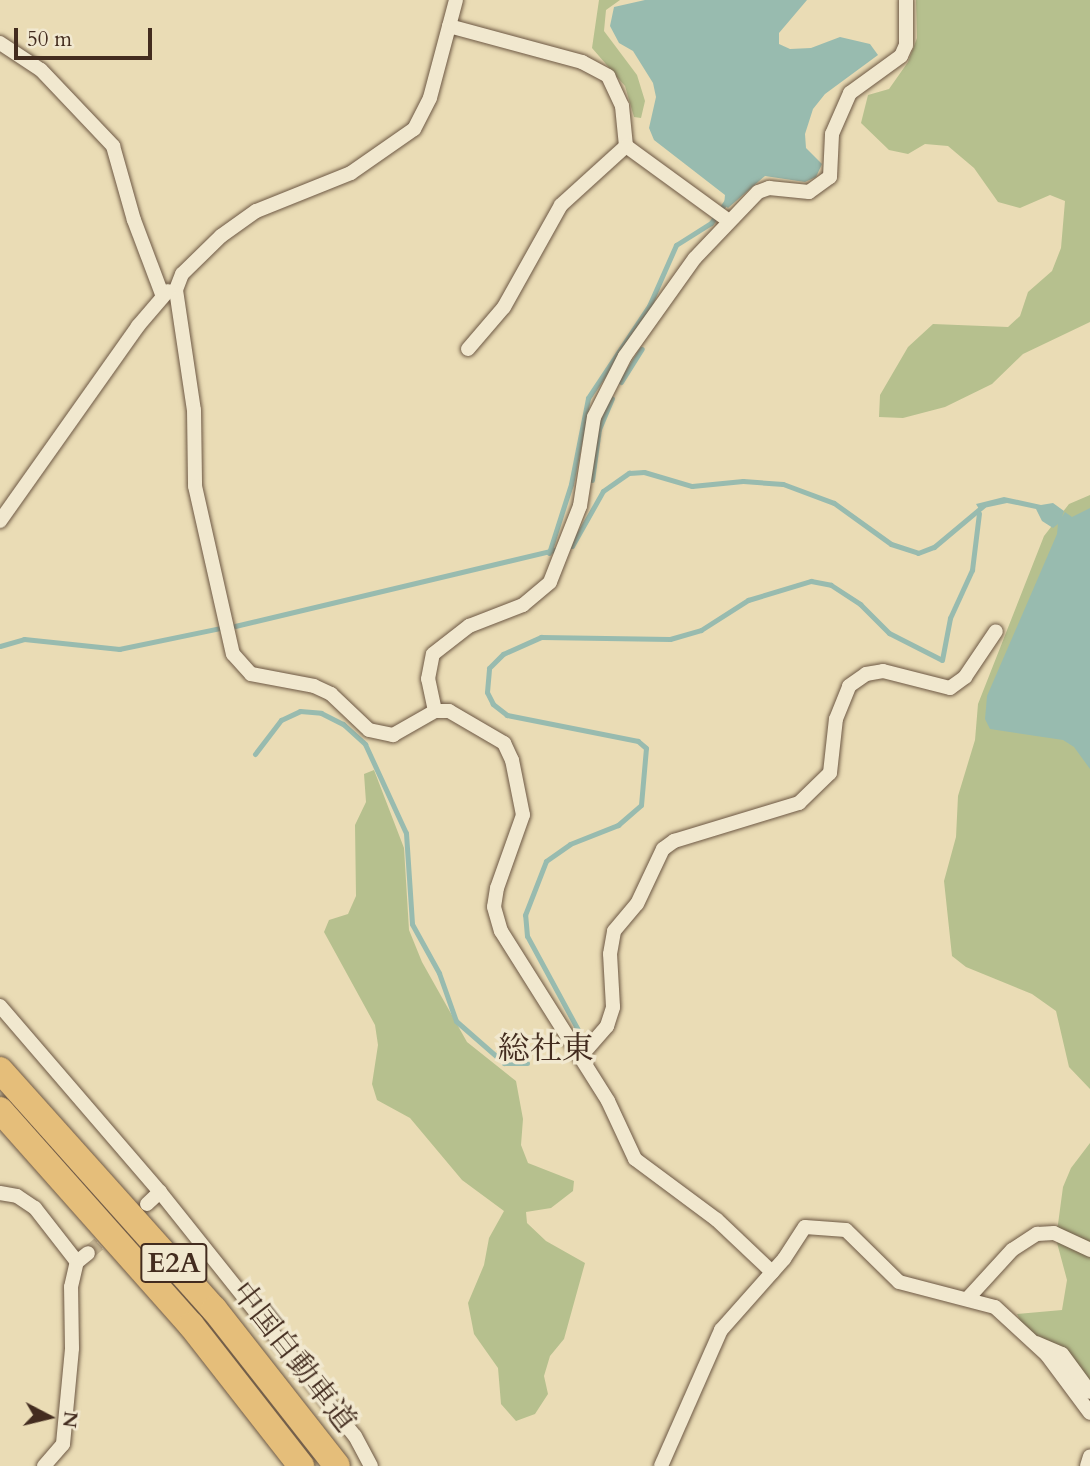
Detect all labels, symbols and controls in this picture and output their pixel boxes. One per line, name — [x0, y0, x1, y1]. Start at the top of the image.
scale bar — [18, 14, 156, 58]
text: 50 m — [27, 25, 72, 54]
district label: 総社東 — [498, 1030, 594, 1068]
road number: E2A — [139, 1238, 209, 1288]
street label: 中国自動車道 — [223, 1275, 363, 1439]
north arrow — [14, 1382, 84, 1452]
text: N — [56, 1410, 84, 1429]

